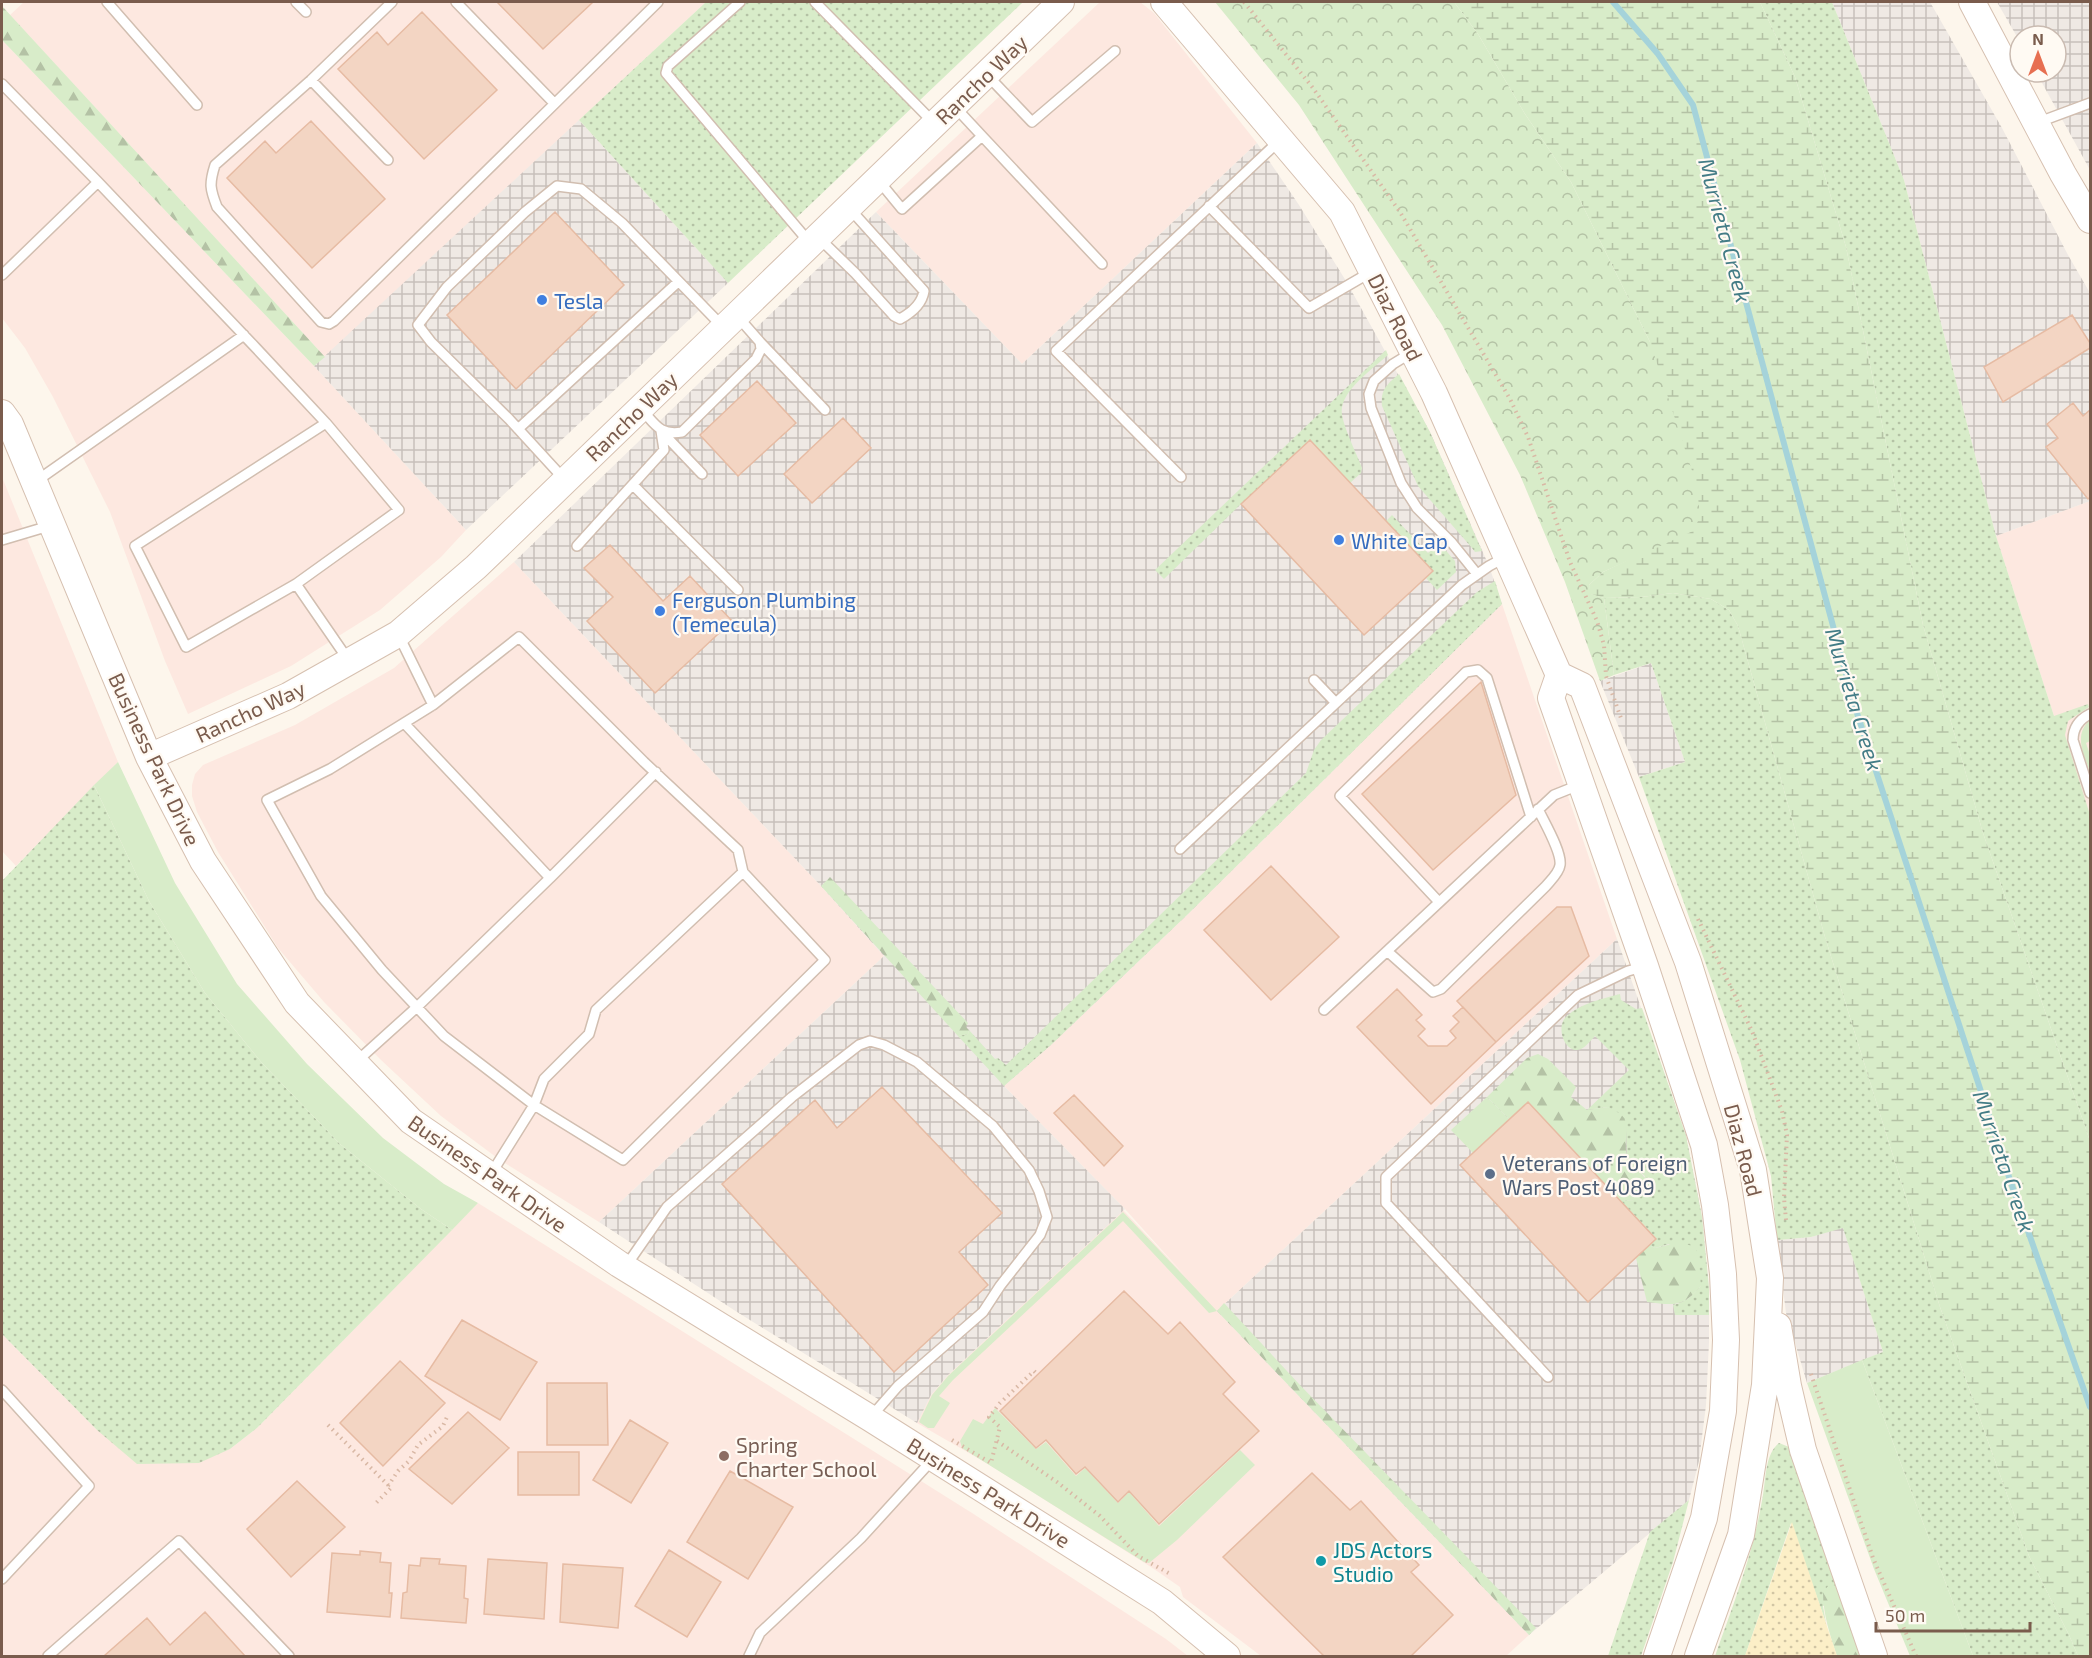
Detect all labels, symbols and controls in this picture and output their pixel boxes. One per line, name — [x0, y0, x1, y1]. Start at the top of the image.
north arrow — [2008, 24, 2068, 84]
street label: Rancho Way — [930, 29, 1032, 129]
text: N — [2032, 29, 2044, 48]
water label: Murrieta Creek — [1694, 155, 1758, 305]
street label: Diaz Road — [1363, 269, 1429, 365]
place label: Tesla — [554, 288, 604, 313]
marker: Tesla — [535, 293, 549, 307]
street label: Rancho Way — [580, 366, 682, 466]
place label: White Cap — [1351, 528, 1448, 553]
marker: White Cap — [1332, 533, 1346, 547]
place label: Ferguson Plumbing (Temecula) — [672, 587, 856, 636]
marker: Ferguson Plumbing (Temecula) — [653, 604, 667, 618]
water label: Murrieta Creek — [1821, 624, 1889, 774]
street label: Business Park Drive — [104, 669, 206, 849]
street label: Rancho Way — [191, 675, 309, 747]
water label: Murrieta Creek — [1969, 1087, 2041, 1235]
street label: Diaz Road — [1720, 1101, 1768, 1199]
street label: Business Park Drive — [404, 1109, 572, 1237]
place label: Veterans of Foreign Wars Post 4089 — [1502, 1150, 1688, 1199]
marker: Veterans of Foreign Wars Post 4089 — [1483, 1167, 1497, 1181]
place label: Spring Charter School — [736, 1432, 877, 1481]
street label: Business Park Drive — [903, 1432, 1075, 1552]
marker: Spring Charter School — [717, 1449, 731, 1463]
place label: JDS Actors Studio — [1333, 1537, 1432, 1586]
marker: JDS Actors Studio — [1314, 1554, 1328, 1568]
scale bar — [1876, 1595, 2030, 1633]
text: 50 m — [1885, 1604, 1925, 1626]

